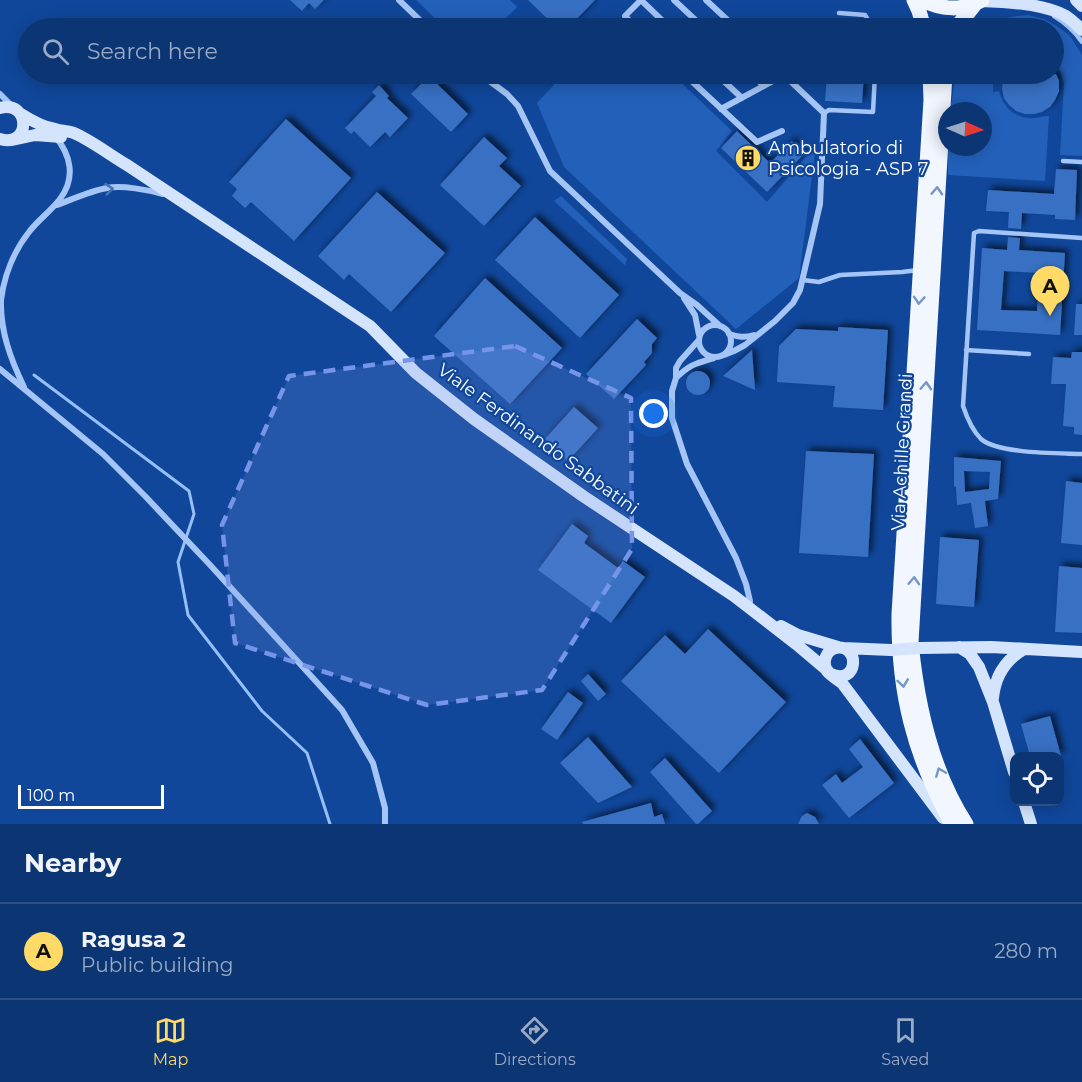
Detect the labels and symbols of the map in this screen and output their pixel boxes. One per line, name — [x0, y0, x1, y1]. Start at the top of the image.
north arrow — [938, 102, 992, 156]
place label: Ambulatorio di Psicologia - ASP 7 — [768, 137, 928, 180]
building icon: Ambulatorio di Psicologia - ASP 7 — [733, 143, 763, 173]
one-way arrow — [105, 184, 114, 196]
one-way arrow — [931, 187, 944, 196]
pin: A — [1030, 266, 1070, 316]
one-way arrow — [912, 295, 925, 304]
street label: Viale Ferdinando Sabbatini — [433, 359, 643, 519]
street label: Via Achille Grandi — [887, 373, 917, 531]
one-way arrow — [919, 382, 932, 391]
your location — [639, 399, 668, 428]
one-way arrow — [907, 576, 920, 585]
one-way arrow — [896, 678, 908, 687]
one-way arrow — [935, 767, 947, 778]
scale bar — [18, 782, 164, 810]

